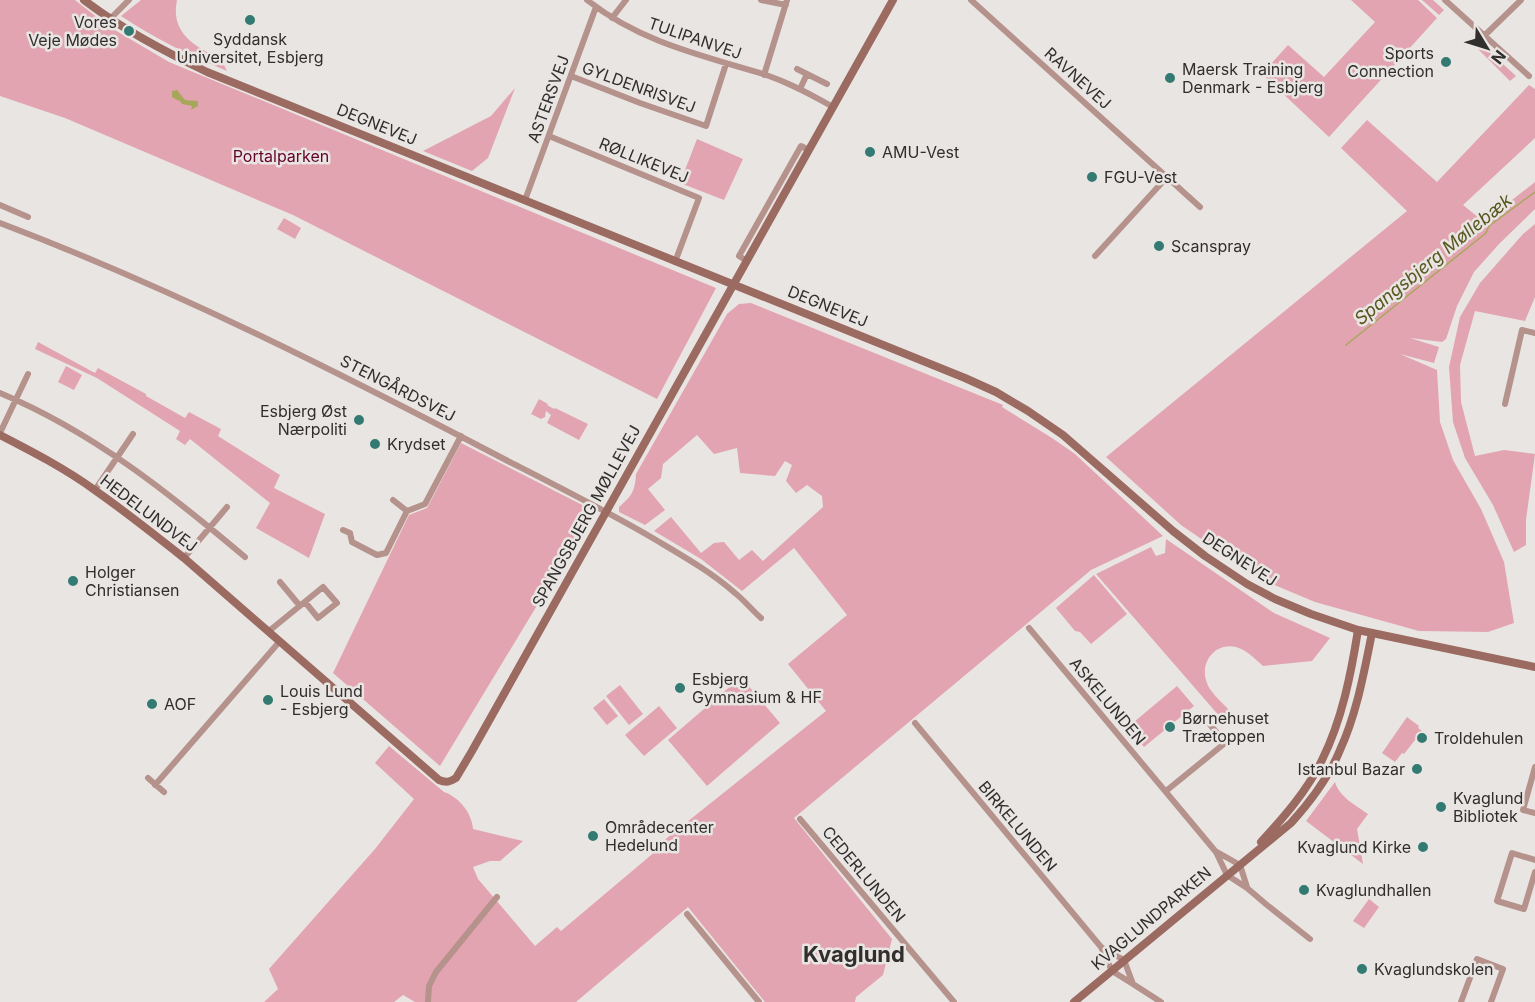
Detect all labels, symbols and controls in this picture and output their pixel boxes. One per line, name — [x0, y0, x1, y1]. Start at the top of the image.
place label: Vores Veje Mødes — [28, 12, 117, 50]
marker: Syddansk Universitet, Esbjerg — [243, 13, 257, 27]
street label: TULIPANVEJ — [646, 13, 744, 63]
north arrow — [1457, 18, 1517, 78]
marker: Vores Veje Mødes — [122, 24, 136, 38]
place label: Syddansk Universitet, Esbjerg — [177, 29, 323, 67]
street label: RAVNEVEJ — [1041, 43, 1115, 113]
place label: Sports Connection — [1347, 43, 1434, 81]
text: N — [1487, 46, 1510, 68]
street label: ASTERSVEJ — [523, 53, 573, 145]
marker: Sports Connection — [1439, 55, 1453, 69]
street label: GYLDENRISVEJ — [579, 57, 699, 117]
place label: Maersk Training Denmark - Esbjerg — [1182, 59, 1323, 97]
marker: Maersk Training Denmark - Esbjerg — [1163, 71, 1177, 85]
street label: DEGNEVEJ — [334, 99, 420, 149]
street label: RØLLIKEVEJ — [596, 133, 692, 187]
place label: AMU-Vest — [882, 142, 959, 162]
marker: AMU-Vest — [863, 145, 877, 159]
park label: Portalparken — [233, 146, 329, 166]
place label: FGU-Vest — [1104, 167, 1177, 187]
marker: FGU-Vest — [1085, 170, 1099, 184]
water label: Spangsbjerg Møllebæk — [1350, 188, 1517, 329]
place label: Scanspray — [1171, 236, 1251, 256]
marker: Scanspray — [1152, 239, 1166, 253]
street label: DEGNEVEJ — [785, 281, 871, 331]
street label: STENGÅRDSVEJ — [337, 350, 459, 426]
place label: Esbjerg Øst Nærpoliti — [260, 401, 347, 439]
marker: Esbjerg Øst Nærpoliti — [352, 413, 366, 427]
street label: SPANGSBJERG MØLLEVEJ — [528, 422, 644, 610]
place label: Krydset — [387, 434, 446, 454]
marker: Krydset — [368, 437, 382, 451]
street label: HEDELUNDVEJ — [96, 470, 202, 556]
street label: DEGNEVEJ — [1199, 528, 1281, 590]
place label: Holger Christiansen — [85, 562, 180, 600]
marker: Holger Christiansen — [66, 574, 80, 588]
street label: ASKELUNDEN — [1066, 653, 1150, 749]
place label: Esbjerg Gymnasium & HF — [692, 669, 822, 707]
place label: Louis Lund - Esbjerg — [280, 681, 363, 719]
marker: Esbjerg Gymnasium & HF — [673, 681, 687, 695]
marker: Louis Lund - Esbjerg — [261, 693, 275, 707]
place label: AOF — [164, 694, 196, 714]
marker: AOF — [145, 697, 159, 711]
place label: Børnehuset Trætoppen — [1182, 708, 1269, 746]
marker: Børnehuset Trætoppen — [1163, 720, 1177, 734]
place label: Troldehulen — [1434, 728, 1523, 748]
marker: Troldehulen — [1415, 731, 1429, 745]
place label: Istanbul Bazar — [1298, 759, 1405, 779]
marker: Istanbul Bazar — [1410, 762, 1424, 776]
street label: BIRKELUNDEN — [974, 777, 1062, 875]
place label: Kvaglund Bibliotek — [1453, 788, 1523, 826]
marker: Kvaglund Bibliotek — [1434, 800, 1448, 814]
place label: Områdecenter Hedelund — [605, 817, 714, 855]
street label: CEDERLUNDEN — [818, 822, 910, 926]
marker: Områdecenter Hedelund — [586, 829, 600, 843]
place label: Kvaglund Kirke — [1297, 837, 1411, 857]
marker: Kvaglund Kirke — [1416, 840, 1430, 854]
street label: KVAGLUNDPARKEN — [1087, 862, 1215, 974]
place label: Kvaglundhallen — [1316, 880, 1431, 900]
marker: Kvaglundhallen — [1297, 883, 1311, 897]
district label: Kvaglund — [803, 941, 905, 967]
place label: Kvaglundskolen — [1374, 959, 1494, 979]
marker: Kvaglundskolen — [1355, 962, 1369, 976]

